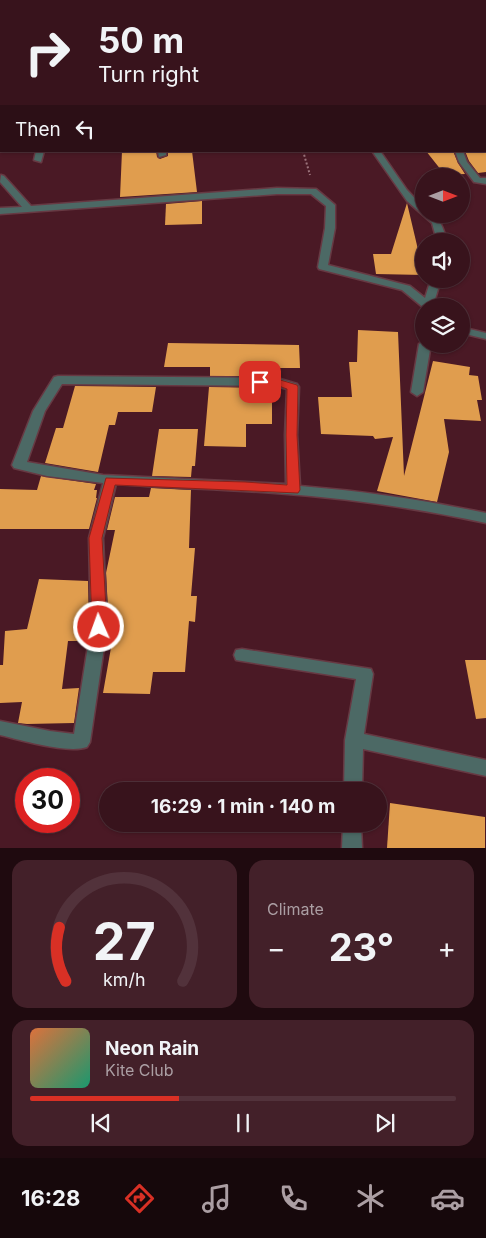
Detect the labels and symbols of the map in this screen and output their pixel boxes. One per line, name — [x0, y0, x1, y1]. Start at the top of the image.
north arrow — [415, 168, 470, 222]
pin — [239, 361, 281, 403]
position arrow — [72, 600, 124, 652]
speed limit sign: 30 — [15, 768, 80, 833]

